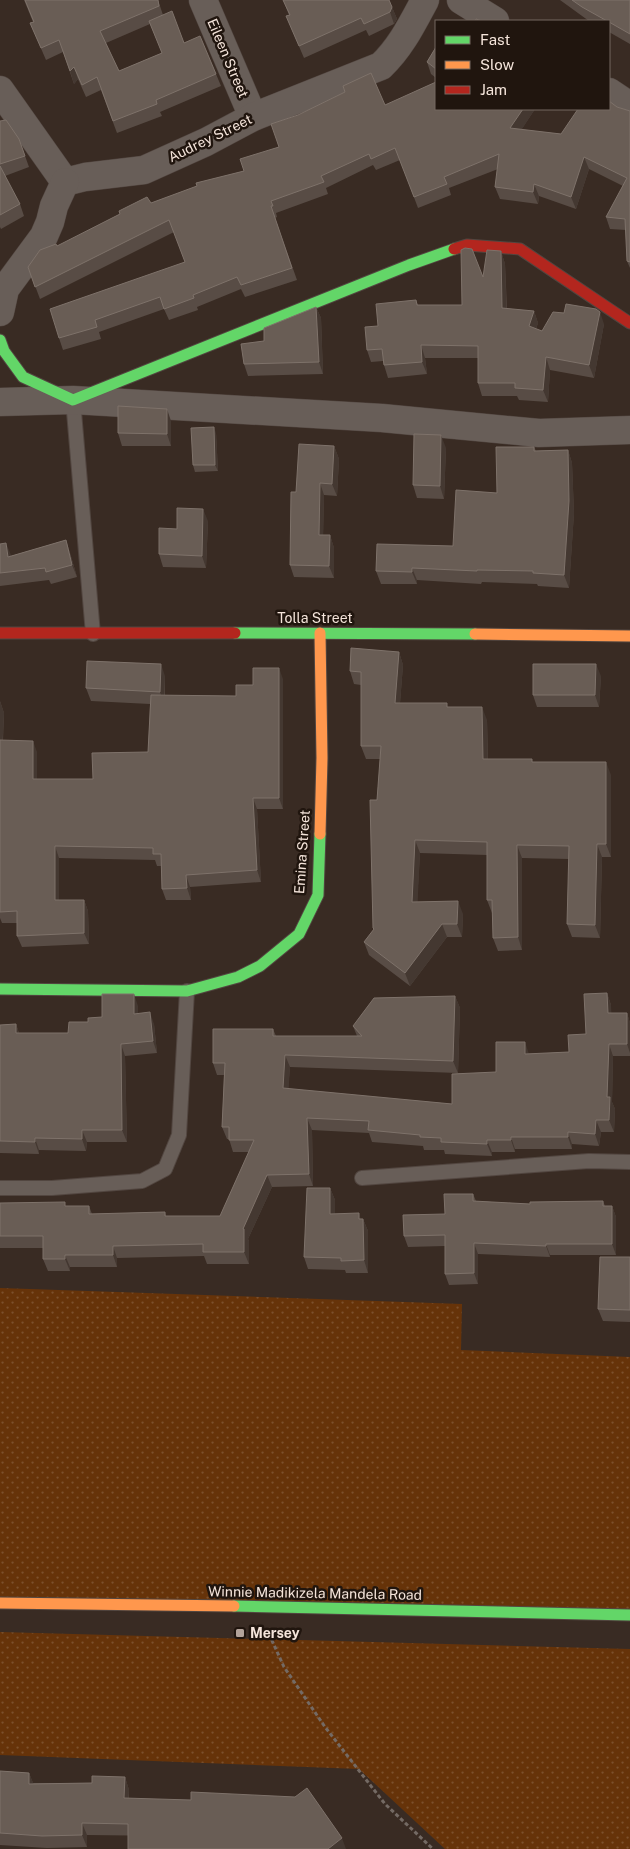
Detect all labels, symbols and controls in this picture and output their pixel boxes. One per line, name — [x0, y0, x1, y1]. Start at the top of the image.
street label: Eileen Street — [204, 16, 252, 100]
legend — [435, 20, 610, 110]
text: Fast — [480, 31, 510, 48]
text: Slow — [480, 56, 515, 73]
text: Jam — [480, 81, 507, 98]
street label: Audrey Street — [165, 111, 255, 165]
street label: Tolla Street — [277, 610, 353, 626]
street label: Emina Street — [291, 809, 313, 895]
street label: Winnie Madikizela Mandela Road — [208, 1583, 422, 1603]
place label: Mersey — [250, 1625, 300, 1641]
marker: Mersey — [234, 1627, 246, 1639]

